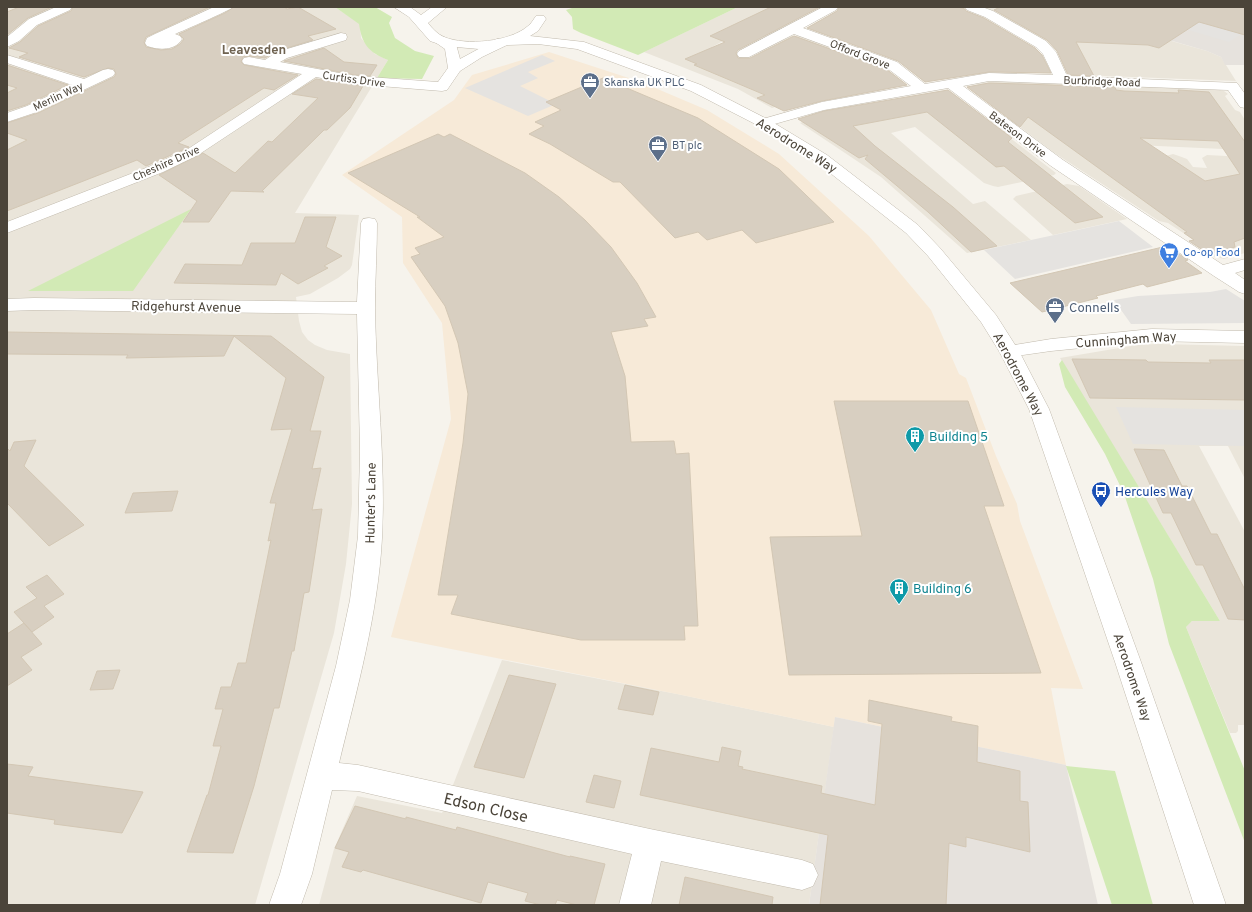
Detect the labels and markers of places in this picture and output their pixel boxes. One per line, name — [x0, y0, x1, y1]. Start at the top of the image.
office icon: Skanska UK PLC — [579, 71, 601, 99]
place label: Skanska UK PLC — [604, 76, 685, 90]
office icon: BT plc — [647, 134, 669, 162]
place label: BT plc — [672, 139, 702, 153]
supermarket icon: Co-op Food — [1158, 241, 1180, 269]
place label: Co-op Food — [1183, 246, 1240, 260]
office icon: Connells — [1044, 296, 1066, 324]
place label: Connells — [1069, 301, 1120, 317]
building icon: Building 5 — [904, 425, 926, 453]
place label: Building 5 — [929, 430, 988, 446]
bus stop icon: Hercules Way — [1090, 480, 1112, 508]
place label: Hercules Way — [1115, 485, 1193, 501]
building icon: Building 6 — [888, 577, 910, 605]
place label: Building 6 — [913, 582, 972, 598]

